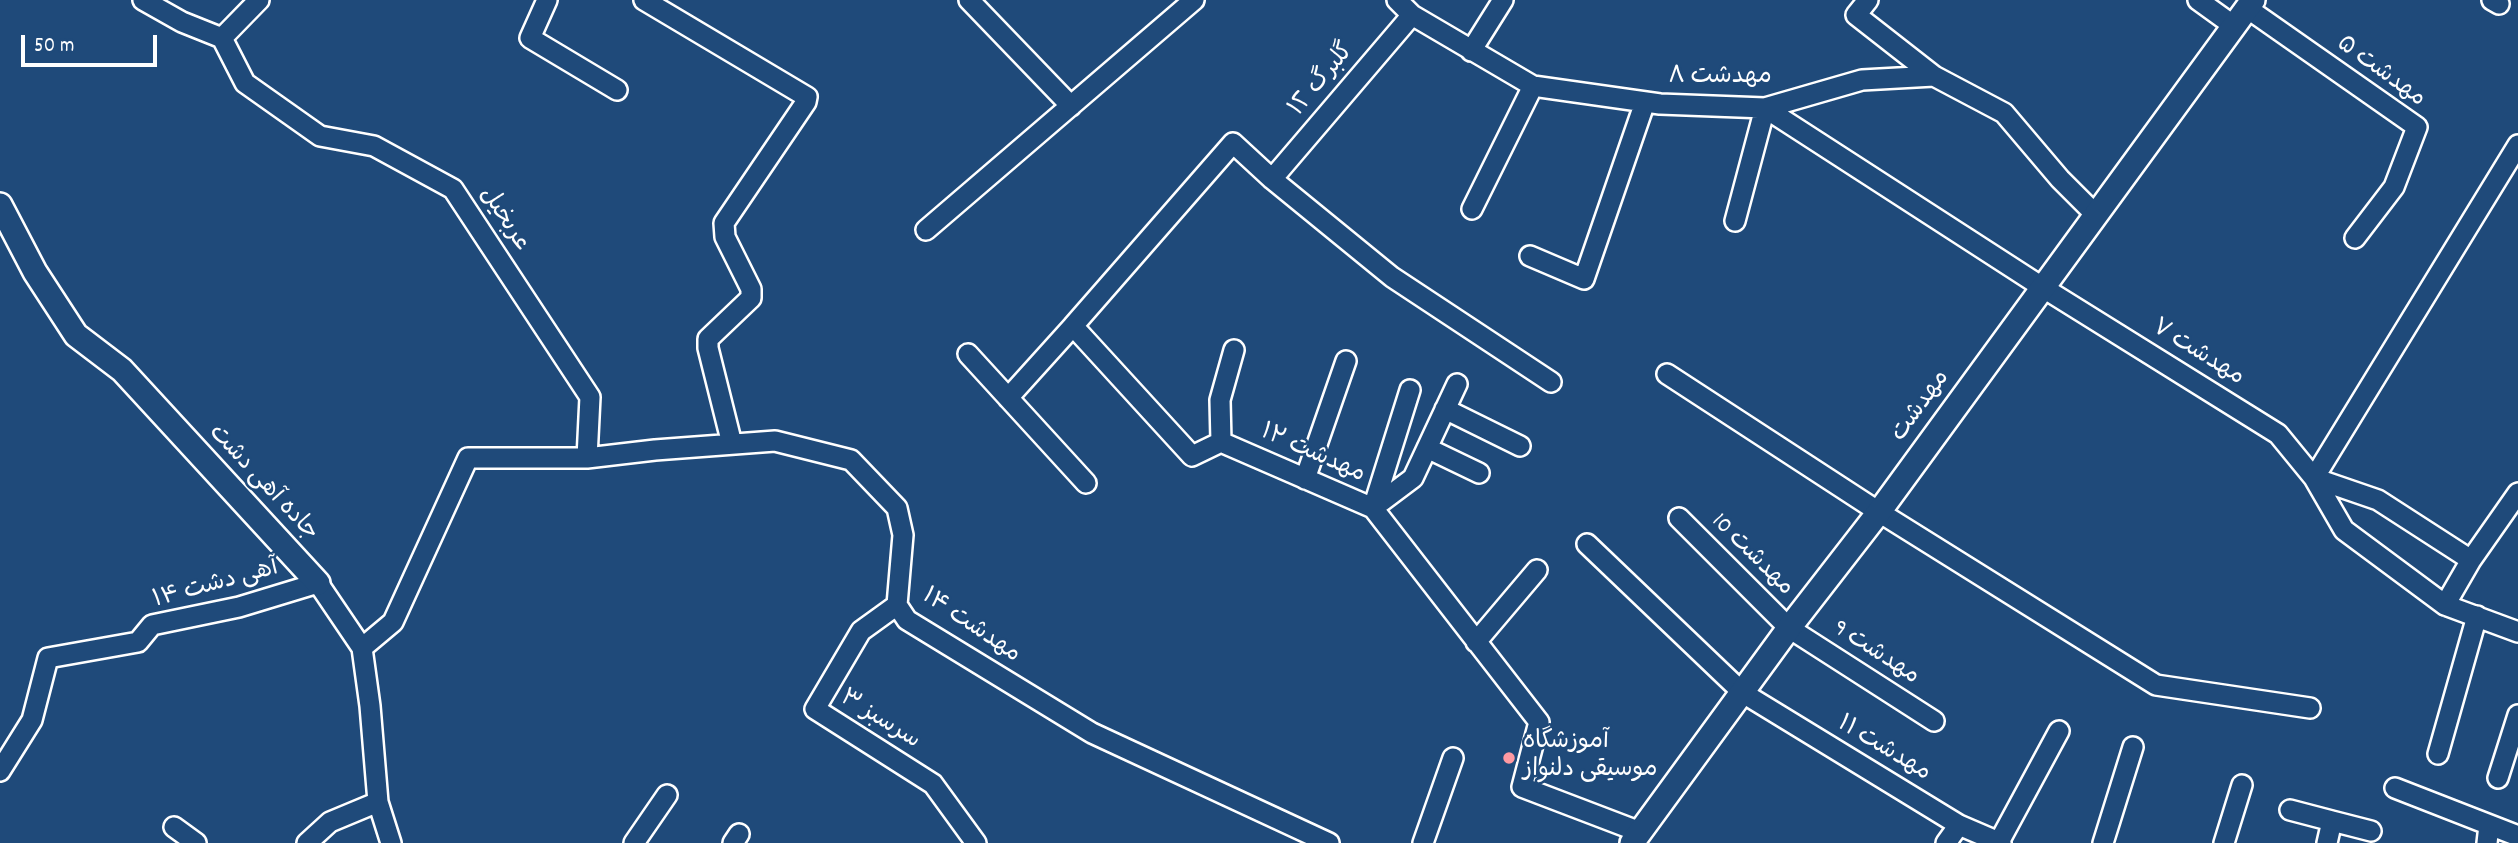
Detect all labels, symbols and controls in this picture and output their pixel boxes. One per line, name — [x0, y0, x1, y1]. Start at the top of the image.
scale bar — [24, 21, 161, 65]
street label: مهدشت ۵ — [2330, 31, 2430, 115]
text: 50 m — [34, 32, 74, 62]
street label: گلبرگ ١٢ — [1284, 39, 1362, 123]
street label: مهدشت ۸ — [1668, 65, 1772, 93]
street label: عربخیل — [472, 182, 534, 258]
street label: مهدشت ۷ — [2145, 314, 2249, 394]
street label: مهدشت — [1886, 366, 1958, 448]
street label: مهدشت ۱۲ — [1255, 419, 1369, 491]
street label: جاده آهی دشت — [201, 420, 323, 548]
street label: مهدشت 10 — [1704, 509, 1798, 603]
street label: آهی دشت ۱۴ — [150, 555, 282, 617]
street label: مهدشت ۱۴ — [915, 583, 1025, 671]
street label: مهدشت 9 — [1826, 615, 1924, 693]
street label: سرسبز ۳ — [833, 685, 925, 757]
street label: مهدشت ۱۱ — [1831, 711, 1935, 789]
place label: آموزشگاه موسیقی دلنواز — [1523, 730, 1657, 786]
marker: آموزشگاه موسیقی دلنواز — [1501, 750, 1517, 766]

